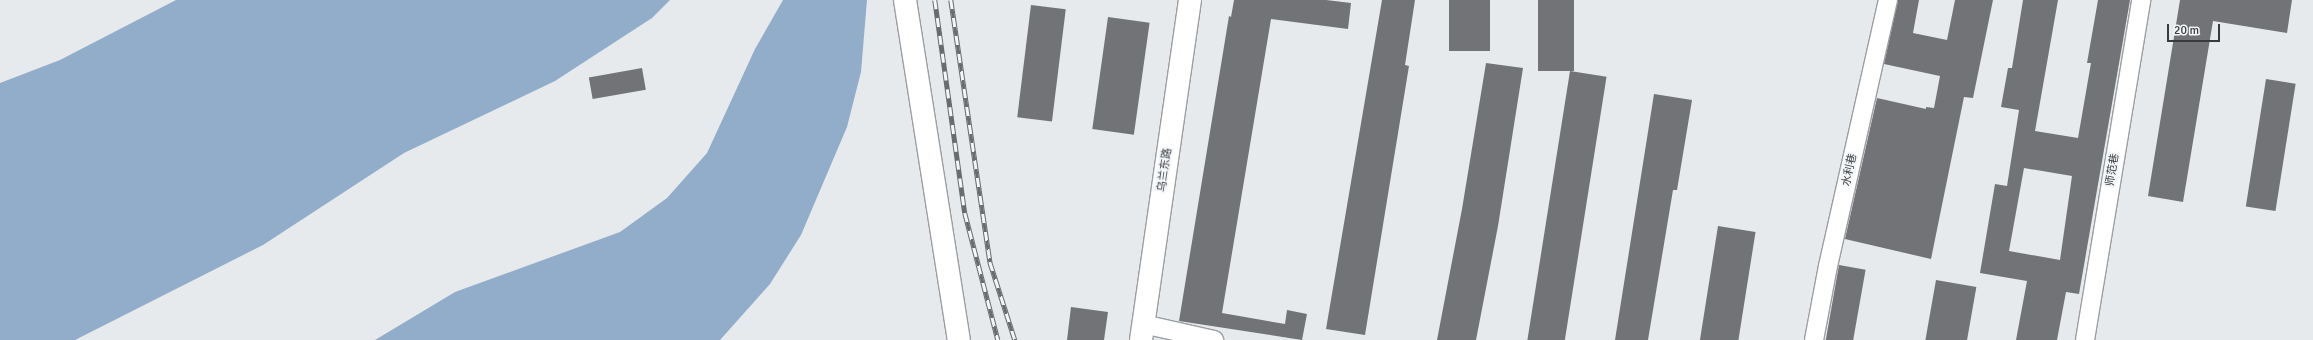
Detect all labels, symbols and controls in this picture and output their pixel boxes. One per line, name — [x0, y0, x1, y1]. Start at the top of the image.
scale bar — [2169, 16, 2222, 42]
text: 20 m — [2174, 23, 2199, 38]
street label: 乌兰东路 — [1155, 147, 1175, 193]
street label: 水利巷 — [1840, 152, 1860, 188]
street label: 师范巷 — [2104, 153, 2122, 187]

